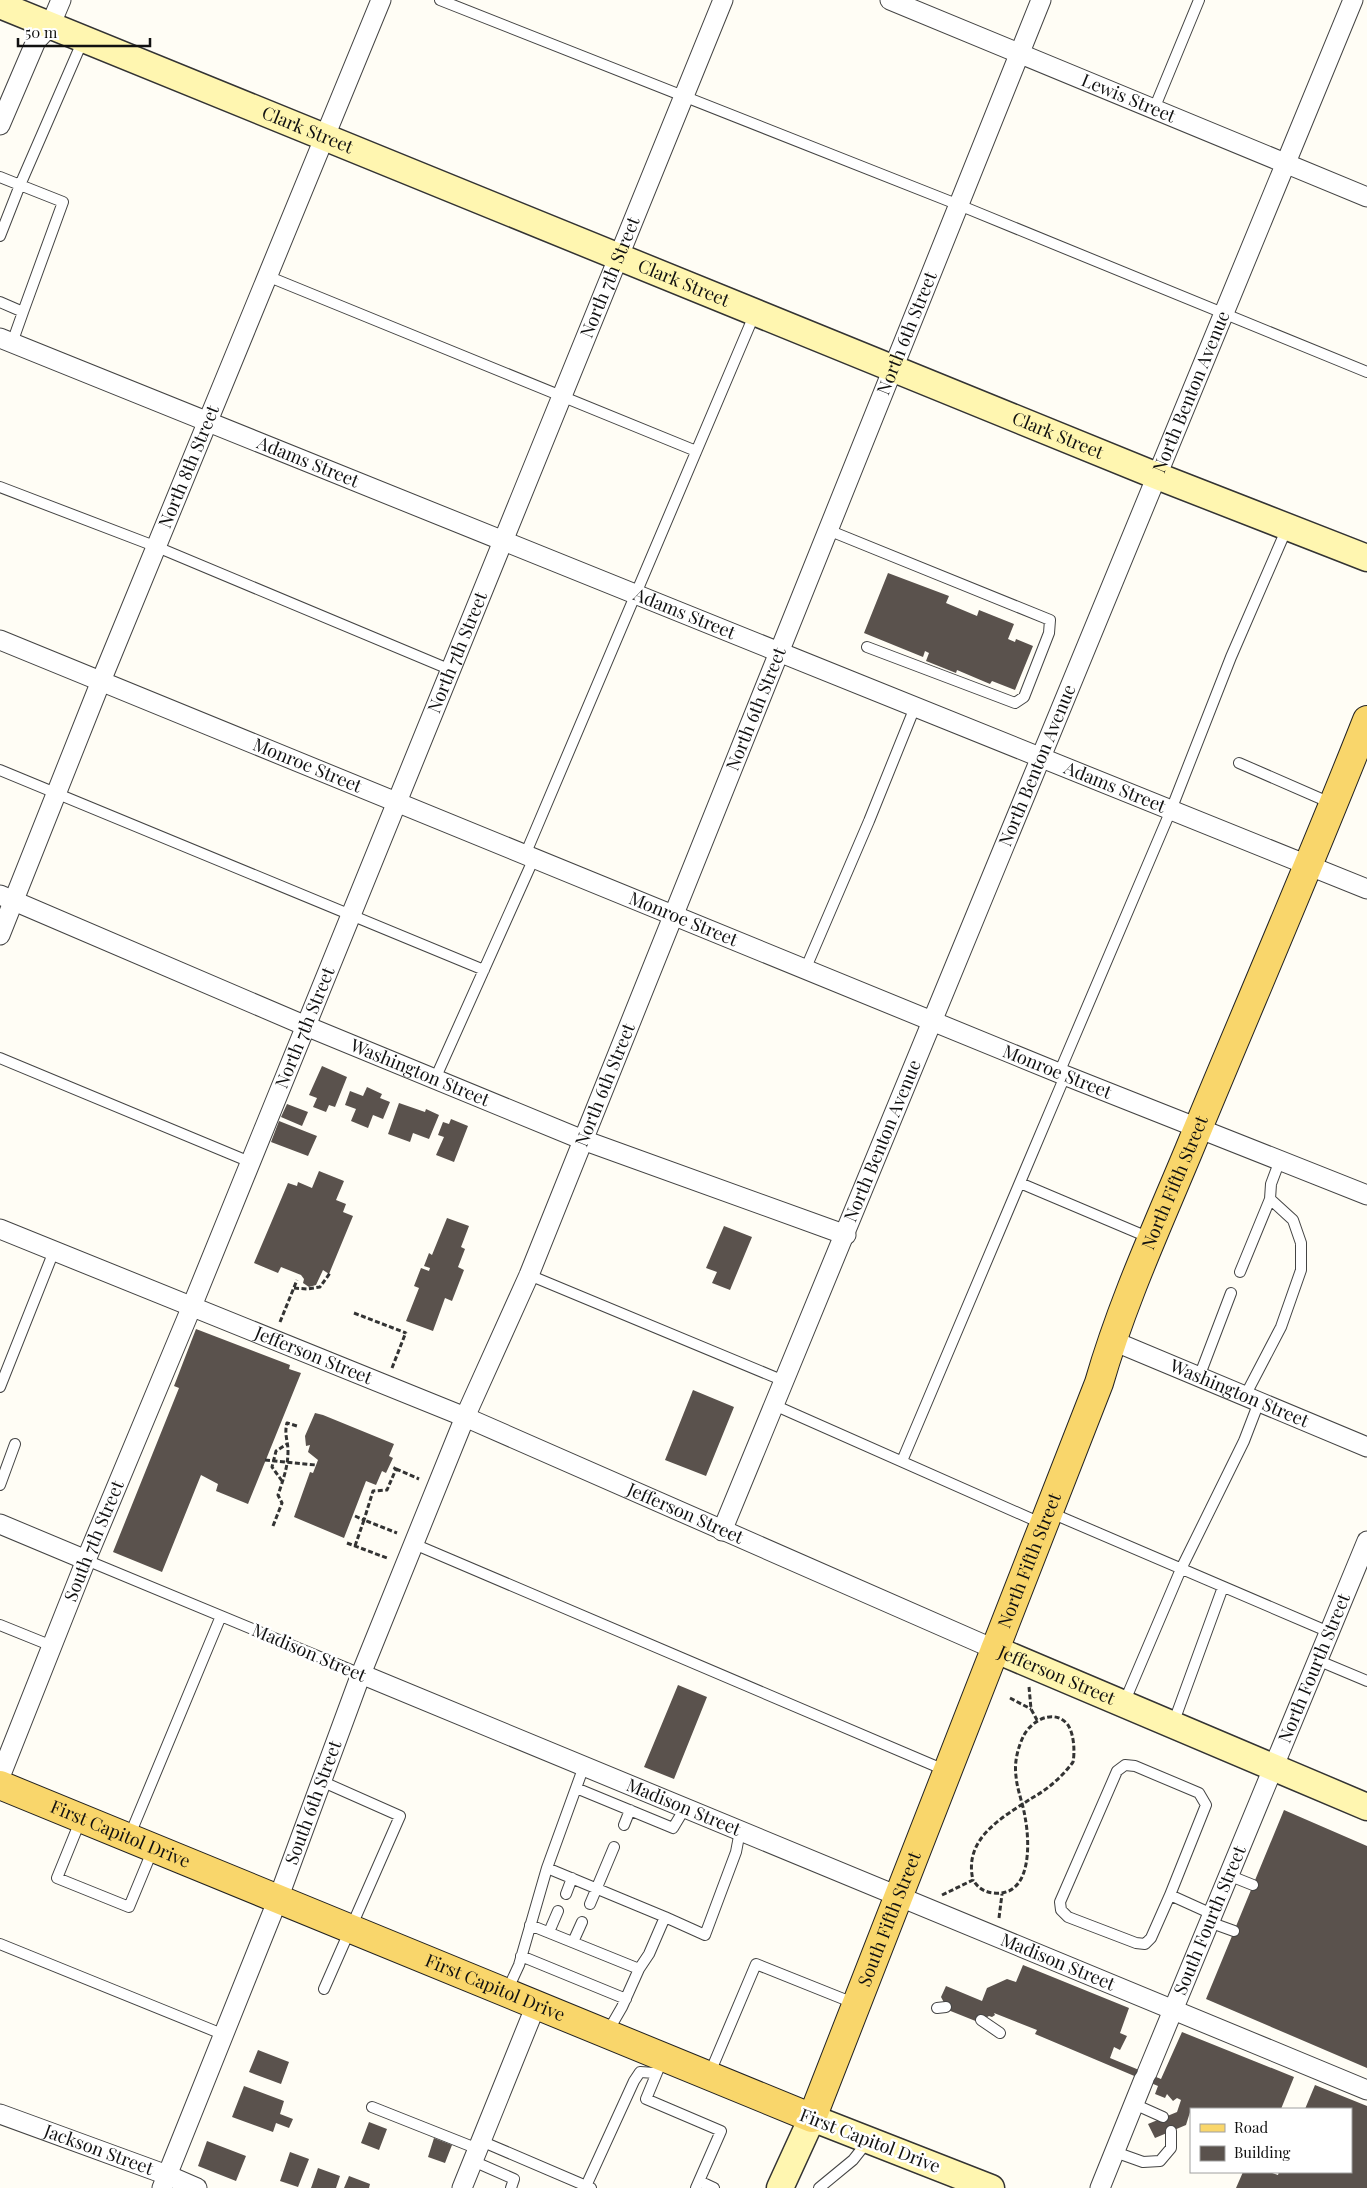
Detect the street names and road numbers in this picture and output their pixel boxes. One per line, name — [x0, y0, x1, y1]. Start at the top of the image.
street label: Lewis Street — [1078, 67, 1180, 128]
street label: Clark Street — [259, 100, 358, 159]
street label: North 7th Street — [574, 212, 645, 341]
street label: Clark Street — [635, 253, 734, 312]
street label: North 6th Street — [871, 267, 942, 398]
street label: North Benton Avenue — [1146, 307, 1235, 476]
street label: North 8th Street — [152, 401, 224, 531]
street label: Clark Street — [1009, 405, 1108, 464]
street label: Adams Street — [253, 430, 363, 493]
street label: Adams Street — [630, 581, 740, 644]
street label: North 7th Street — [421, 587, 492, 716]
street label: North 6th Street — [720, 643, 791, 774]
street label: North Benton Avenue — [993, 680, 1081, 850]
street label: Monroe Street — [250, 732, 366, 798]
street label: Adams Street — [1060, 755, 1170, 818]
street label: Monroe Street — [626, 885, 742, 952]
street label: North 7th Street — [269, 963, 340, 1092]
street label: North 6th Street — [569, 1019, 640, 1150]
street label: Washington Street — [346, 1032, 494, 1111]
street label: Monroe Street — [999, 1038, 1116, 1104]
street label: North Benton Avenue — [838, 1056, 926, 1225]
street label: North Fifth Street — [1135, 1111, 1213, 1253]
street label: Jefferson Street — [250, 1320, 377, 1390]
street label: Washington Street — [1166, 1353, 1313, 1433]
street label: South 7th Street — [58, 1476, 129, 1605]
street label: Jefferson Street — [623, 1476, 748, 1549]
street label: North Fifth Street — [992, 1489, 1066, 1631]
street label: North Fourth Street — [1272, 1589, 1355, 1746]
street label: Madison Street — [249, 1617, 371, 1687]
street label: Jefferson Street — [994, 1639, 1120, 1710]
street label: South 6th Street — [279, 1736, 347, 1868]
street label: Madison Street — [623, 1772, 745, 1841]
street label: First Capitol Drive — [47, 1794, 194, 1873]
street label: South Fourth Street — [1168, 1841, 1251, 1998]
street label: South Fifth Street — [852, 1847, 926, 1990]
street label: Madison Street — [997, 1927, 1120, 1996]
street label: First Capitol Drive — [422, 1948, 569, 2026]
street label: First Capitol Drive — [797, 2102, 944, 2178]
street label: Jackson Street — [40, 2118, 158, 2180]

